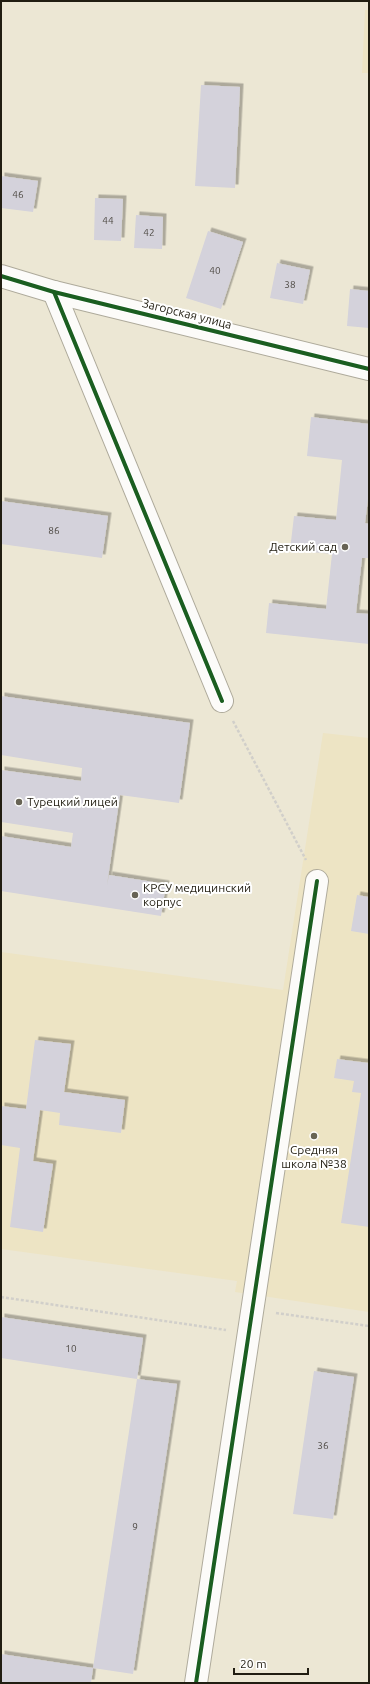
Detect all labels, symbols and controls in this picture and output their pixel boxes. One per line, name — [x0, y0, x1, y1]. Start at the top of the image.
house number: 46 — [12, 189, 24, 200]
house number: 44 — [102, 215, 114, 226]
house number: 42 — [143, 227, 155, 238]
house number: 40 — [209, 265, 221, 276]
house number: 38 — [284, 279, 296, 290]
street label: Загорская улица — [141, 296, 233, 331]
house number: 86 — [48, 525, 60, 536]
place label: Детский сад — [269, 540, 337, 553]
marker: Детский сад — [340, 542, 350, 552]
place label: Турецкий лицей — [27, 795, 118, 808]
marker: Турецкий лицей — [14, 797, 24, 807]
place label: КРСУ медицинский корпус — [143, 881, 251, 908]
marker: КРСУ медицинский корпус — [130, 890, 140, 900]
marker: Средняя школа №38 — [309, 1131, 319, 1141]
place label: Средняя школа №38 — [281, 1143, 347, 1170]
house number: 10 — [65, 1343, 77, 1354]
house number: 36 — [317, 1440, 329, 1451]
house number: 9 — [132, 1521, 138, 1532]
scale bar — [234, 1650, 308, 1676]
text: 20 m — [240, 1657, 267, 1670]

